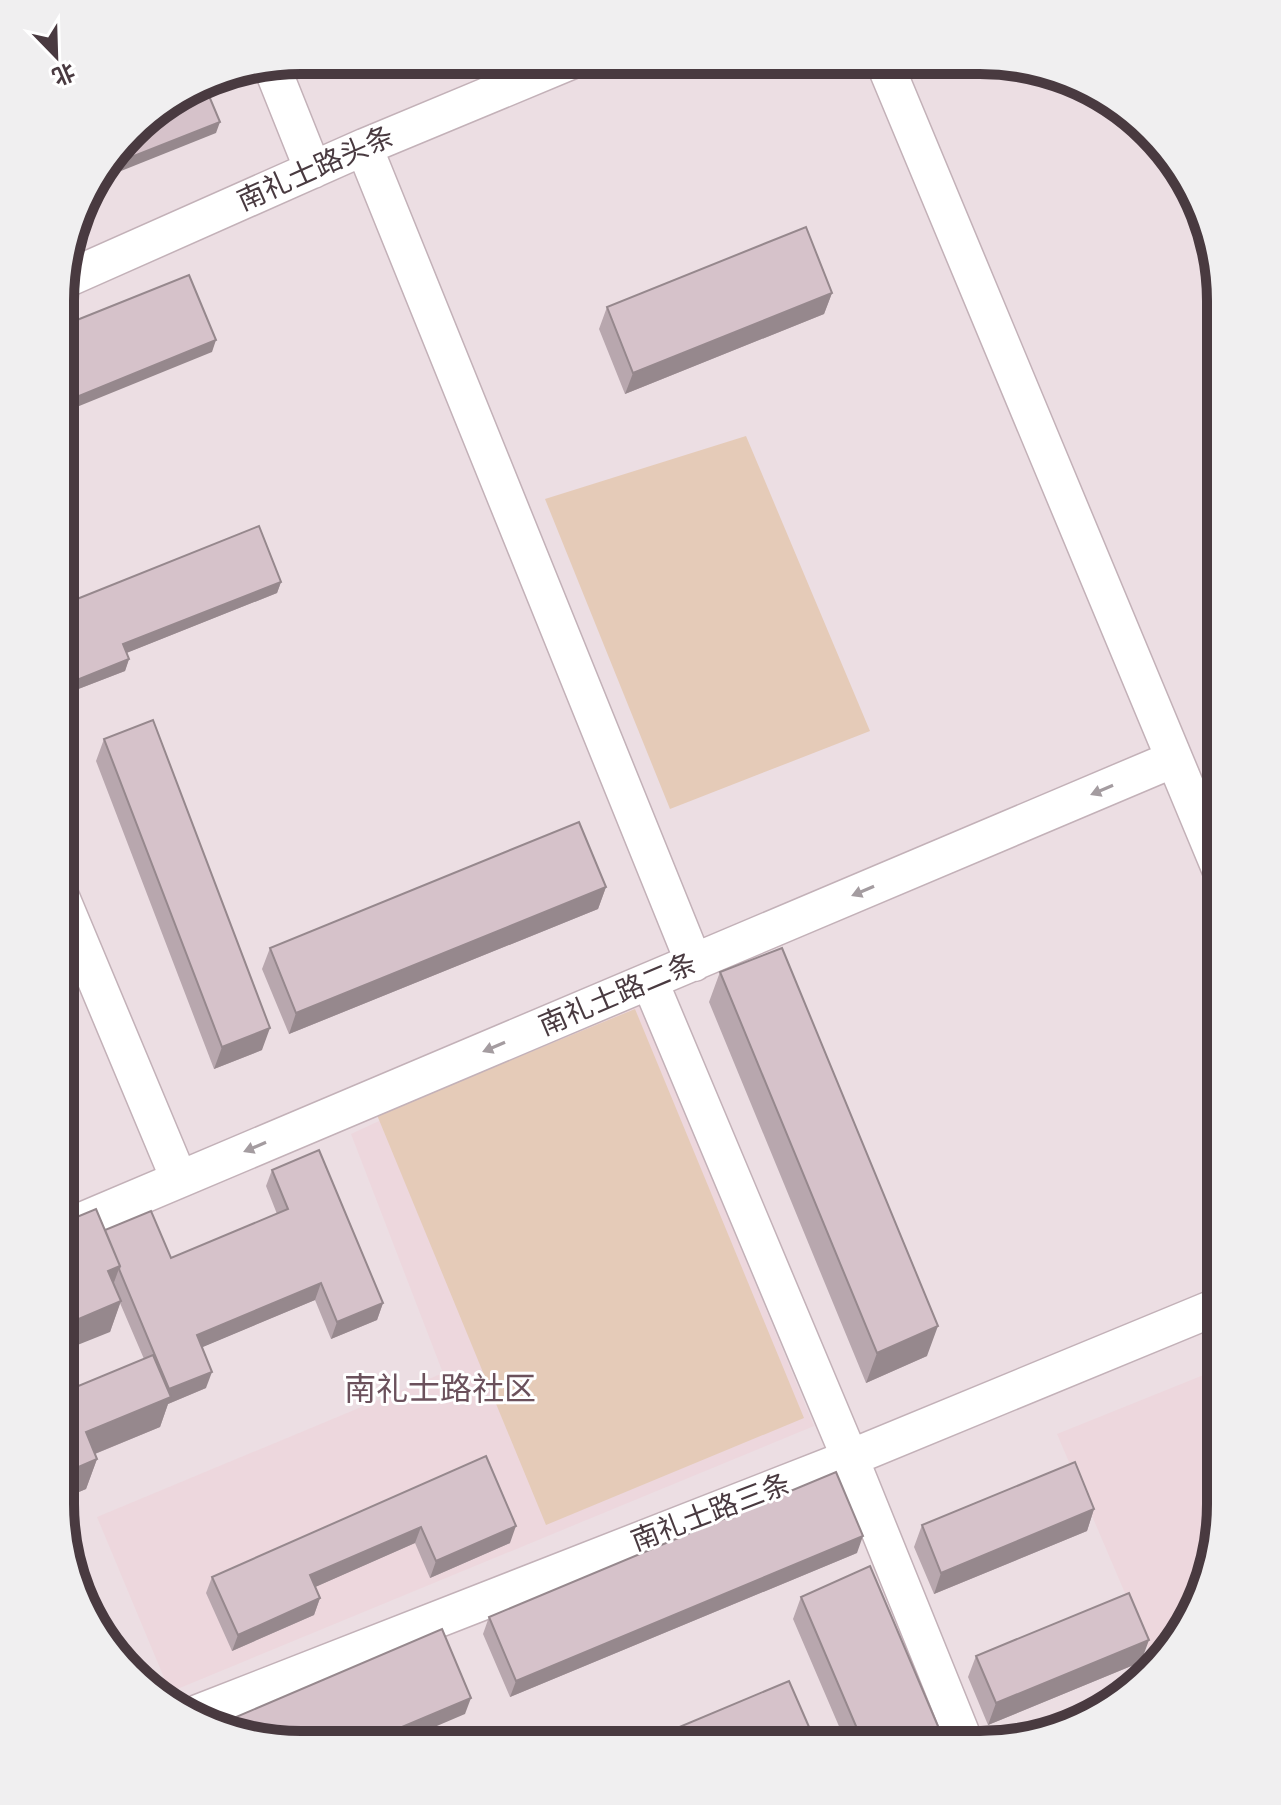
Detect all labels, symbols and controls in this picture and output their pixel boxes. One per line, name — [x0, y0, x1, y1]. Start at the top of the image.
north arrow — [16, 16, 96, 96]
text: 北 — [48, 56, 79, 90]
street label: 南礼士路头条 — [233, 120, 399, 218]
one-way arrow — [1090, 783, 1114, 796]
one-way arrow — [851, 885, 875, 898]
street label: 南礼士路二条 — [534, 947, 702, 1043]
one-way arrow — [482, 1041, 506, 1054]
one-way arrow — [243, 1141, 267, 1154]
district label: 南礼士路社区 — [344, 1371, 536, 1410]
street label: 南礼士路三条 — [627, 1467, 795, 1559]

